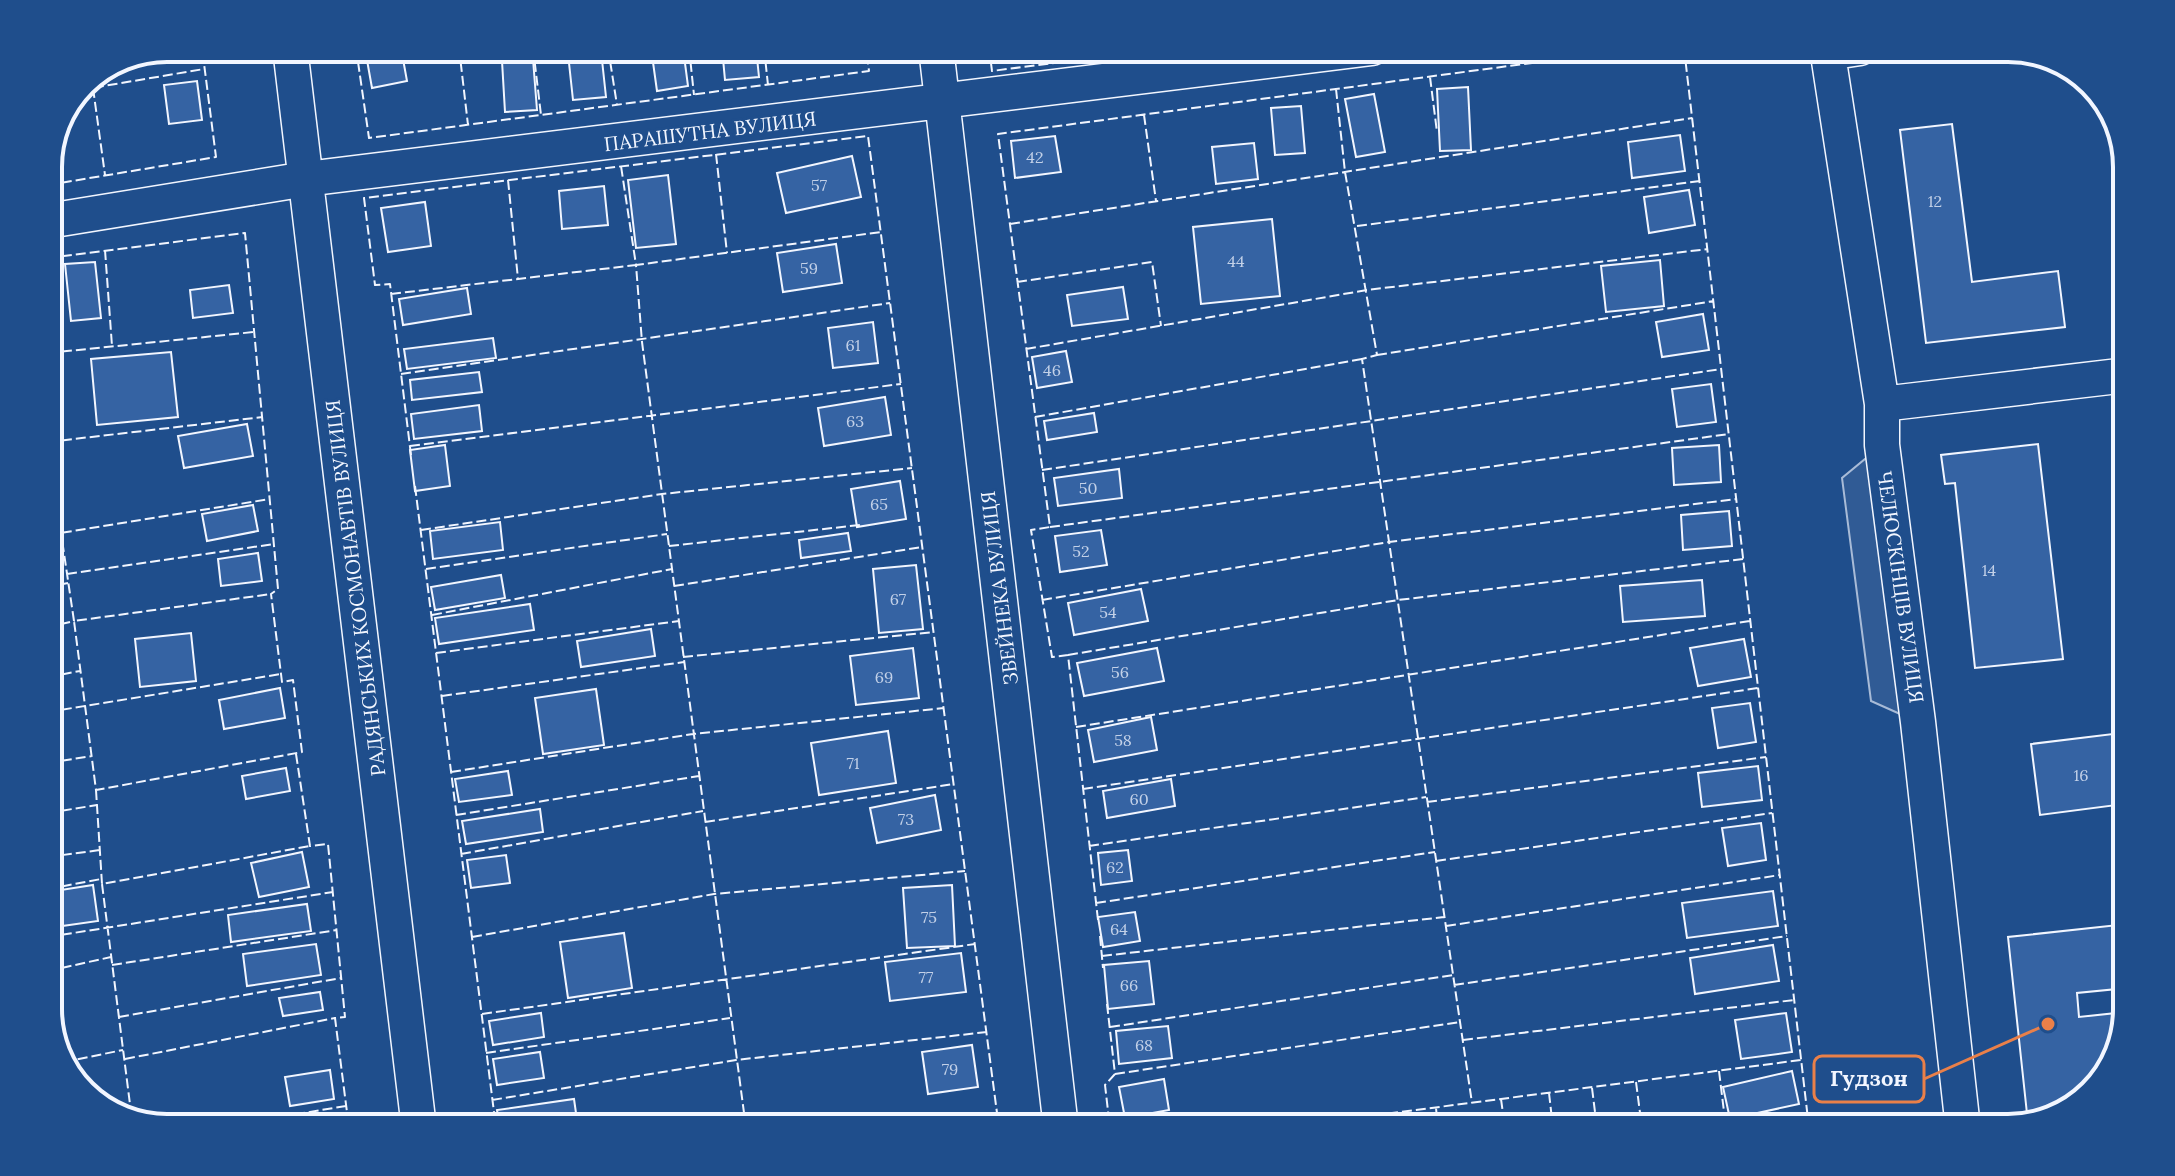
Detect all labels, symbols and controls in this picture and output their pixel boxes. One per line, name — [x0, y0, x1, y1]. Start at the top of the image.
street label: ПАРАШУТНА ВУЛИЦЯ — [602, 106, 818, 156]
house number: 42 — [1026, 147, 1044, 167]
house number: 57 — [811, 175, 828, 195]
house number: 12 — [1928, 191, 1942, 211]
house number: 44 — [1227, 251, 1245, 271]
house number: 59 — [800, 258, 818, 278]
house number: 61 — [845, 335, 861, 355]
house number: 46 — [1043, 360, 1061, 380]
street label: РАДЯНСЬКИХ КОСМОНАВТІВ ВУЛИЦЯ — [319, 398, 391, 778]
house number: 63 — [846, 411, 864, 431]
street label: ЧЕЛЮСКІНЦІВ ВУЛИЦЯ — [1872, 469, 1930, 705]
house number: 50 — [1079, 478, 1097, 498]
street label: ЗВЕЙНЕКА ВУЛИЦЯ — [975, 490, 1023, 686]
house number: 65 — [870, 494, 888, 514]
house number: 52 — [1072, 541, 1090, 561]
house number: 14 — [1982, 560, 1997, 580]
house number: 67 — [890, 589, 907, 609]
house number: 54 — [1099, 602, 1117, 622]
house number: 56 — [1111, 662, 1129, 682]
house number: 69 — [875, 667, 893, 687]
house number: 58 — [1114, 730, 1132, 750]
house number: 71 — [846, 753, 860, 773]
house number: 16 — [2073, 765, 2089, 785]
house number: 60 — [1129, 789, 1149, 809]
house number: 73 — [898, 809, 914, 829]
house number: 62 — [1106, 857, 1124, 877]
house number: 75 — [921, 907, 937, 927]
house number: 64 — [1110, 919, 1128, 939]
house number: 77 — [919, 967, 934, 987]
house number: 66 — [1120, 975, 1138, 995]
house number: 68 — [1135, 1035, 1153, 1055]
callout: Гудзон — [1814, 1056, 1924, 1102]
house number: 79 — [942, 1059, 958, 1079]
text: Гудзон — [1830, 1064, 1908, 1092]

